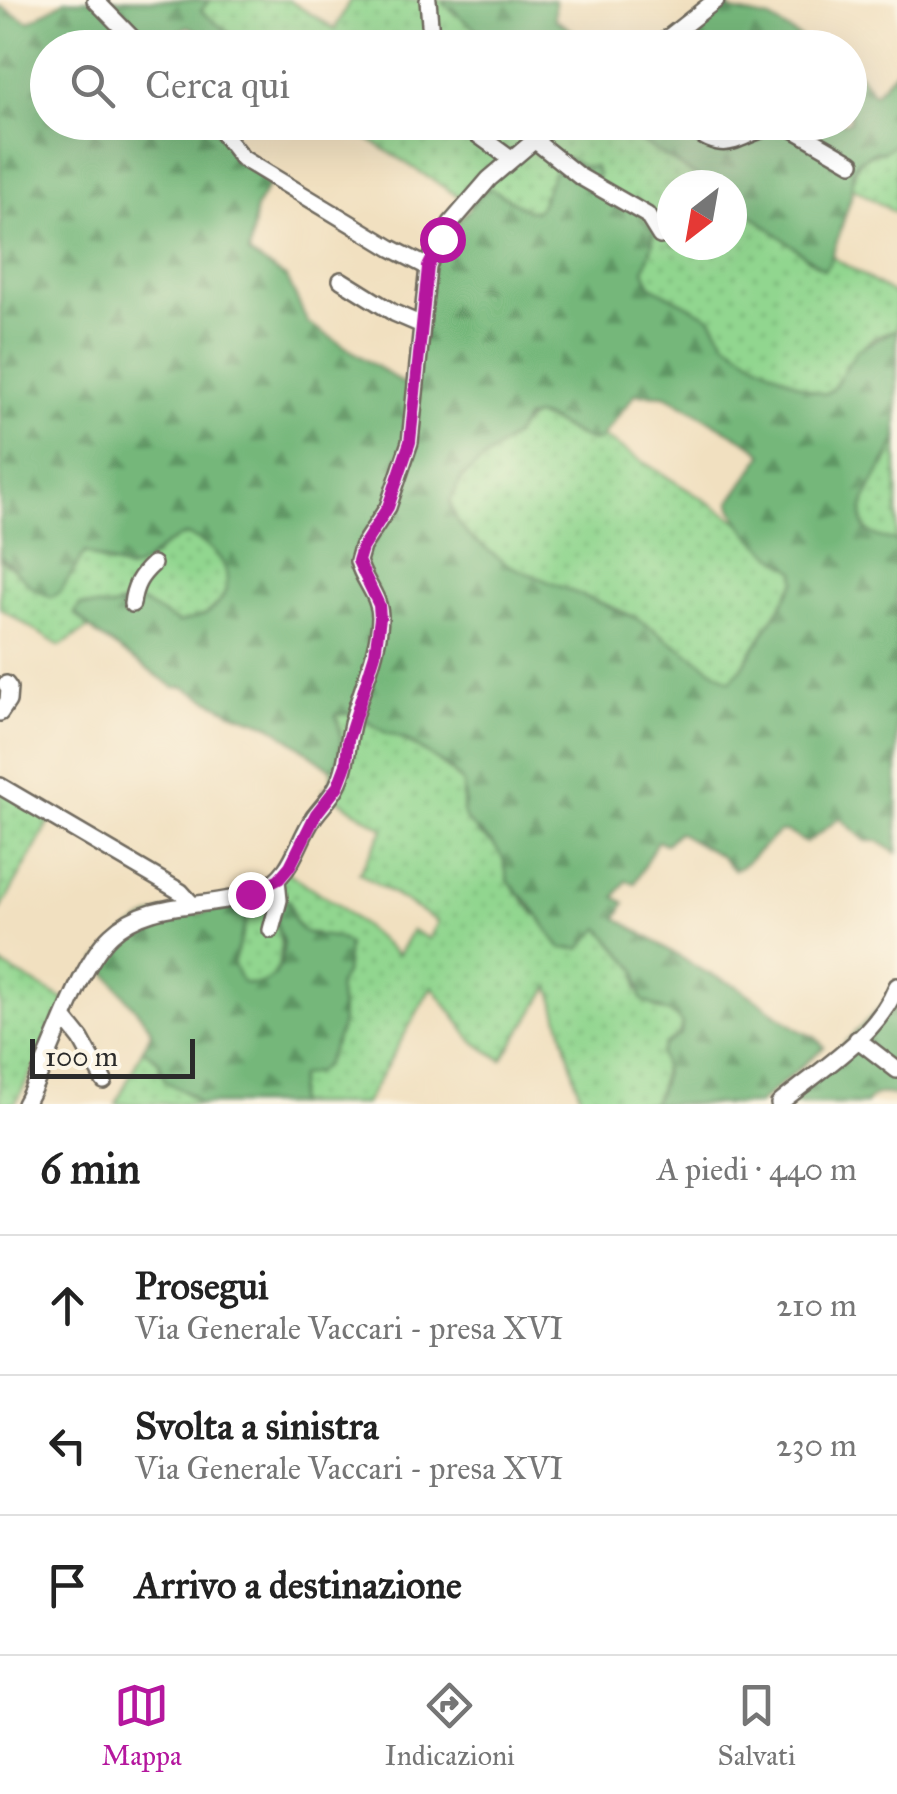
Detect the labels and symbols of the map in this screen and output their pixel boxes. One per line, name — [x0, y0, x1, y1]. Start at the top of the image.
north arrow — [657, 170, 747, 260]
route start — [420, 217, 466, 263]
route end — [228, 872, 274, 918]
scale bar — [30, 1034, 195, 1078]

